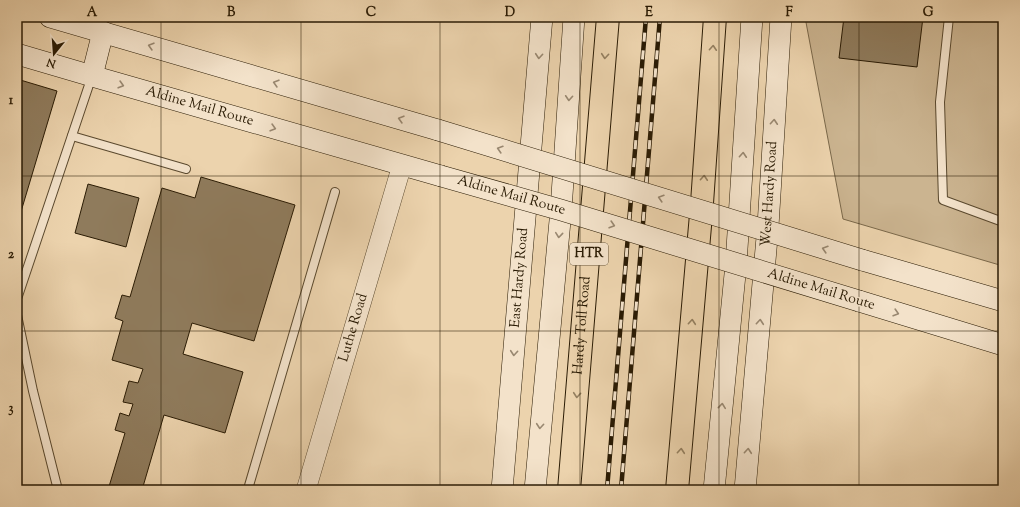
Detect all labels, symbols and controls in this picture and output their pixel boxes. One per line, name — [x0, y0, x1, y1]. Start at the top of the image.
text: A — [87, 4, 98, 22]
text: B — [227, 4, 236, 22]
text: C — [366, 4, 376, 22]
text: D — [505, 4, 515, 22]
text: E — [645, 4, 653, 22]
text: F — [785, 4, 793, 22]
text: G — [923, 4, 934, 22]
north arrow — [34, 34, 74, 74]
one-way arrow — [148, 42, 155, 51]
one-way arrow — [708, 45, 717, 51]
one-way arrow — [534, 53, 543, 59]
one-way arrow — [600, 53, 609, 59]
text: N — [45, 54, 59, 72]
one-way arrow — [273, 79, 280, 88]
one-way arrow — [118, 80, 125, 89]
street label: Aldine Mail Route — [143, 82, 256, 132]
text: 1 — [9, 92, 14, 110]
one-way arrow — [564, 95, 573, 101]
one-way arrow — [397, 115, 404, 124]
one-way arrow — [770, 119, 779, 125]
one-way arrow — [270, 123, 277, 132]
street label: West Hardy Road — [756, 141, 783, 248]
one-way arrow — [496, 145, 503, 154]
one-way arrow — [739, 152, 748, 158]
street label: Aldine Mail Route — [455, 171, 568, 221]
one-way arrow — [699, 175, 708, 181]
one-way arrow — [658, 194, 665, 203]
one-way arrow — [608, 220, 615, 229]
street label: East Hardy Road — [506, 227, 534, 328]
one-way arrow — [554, 232, 563, 238]
road number: HTR — [570, 243, 608, 265]
one-way arrow — [822, 245, 829, 254]
text: 2 — [8, 246, 15, 264]
street label: Aldine Mail Route — [765, 264, 877, 316]
street label: Hardy Toll Road — [569, 275, 597, 376]
street label: Luthe Road — [334, 291, 373, 365]
one-way arrow — [892, 308, 899, 317]
one-way arrow — [687, 319, 696, 325]
one-way arrow — [755, 319, 764, 325]
one-way arrow — [509, 350, 518, 356]
one-way arrow — [573, 392, 582, 398]
text: 3 — [8, 400, 14, 418]
one-way arrow — [717, 403, 726, 409]
one-way arrow — [536, 423, 545, 429]
one-way arrow — [676, 448, 685, 454]
one-way arrow — [744, 448, 753, 454]

